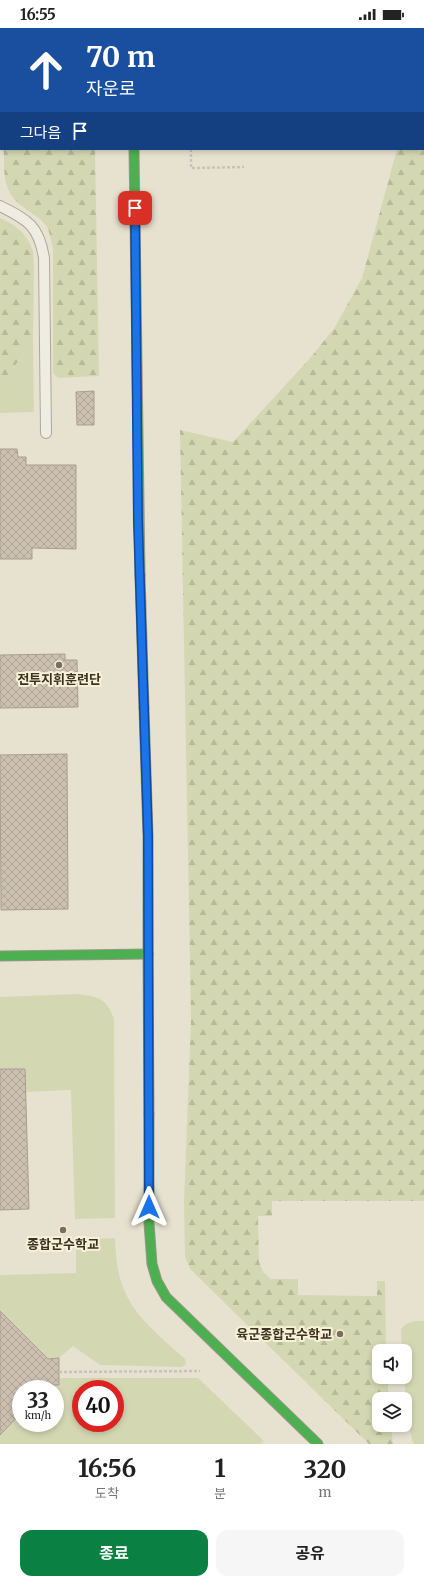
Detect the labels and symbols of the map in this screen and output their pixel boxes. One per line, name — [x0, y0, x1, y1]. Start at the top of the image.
pin — [118, 191, 152, 225]
marker: 전투지휘훈련단 — [54, 660, 64, 670]
place label: 전투지휘훈련단 — [17, 671, 101, 688]
position arrow — [128, 1186, 170, 1228]
marker: 종합군수학교 — [58, 1225, 68, 1235]
place label: 종합군수학교 — [27, 1236, 99, 1253]
place label: 육군종합군수학교 — [236, 1326, 332, 1343]
marker: 육군종합군수학교 — [335, 1329, 345, 1339]
speed limit sign: 40 — [72, 1380, 124, 1432]

